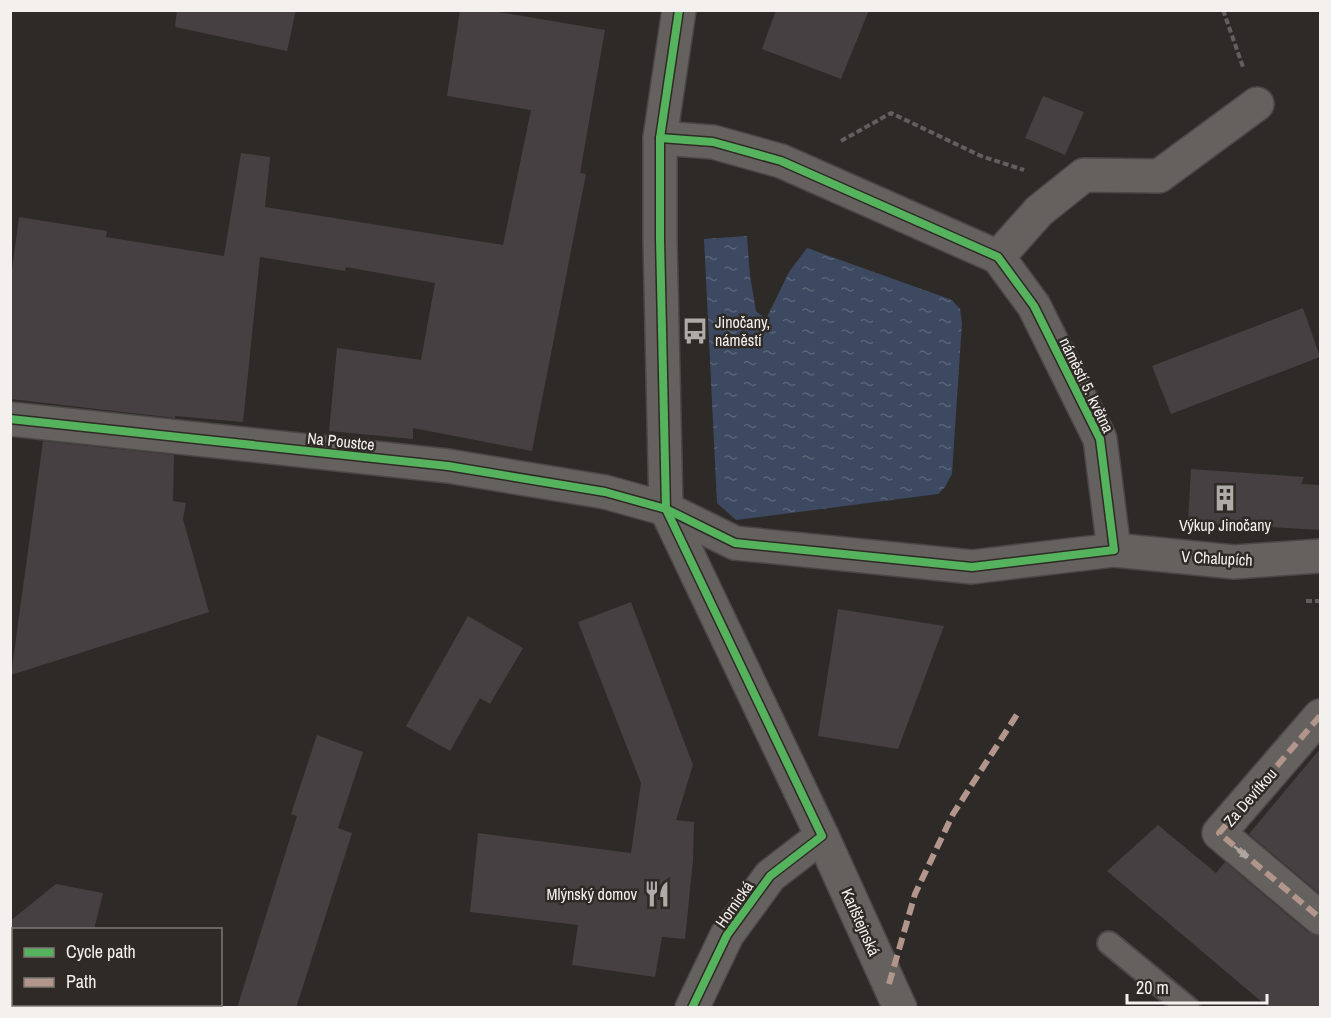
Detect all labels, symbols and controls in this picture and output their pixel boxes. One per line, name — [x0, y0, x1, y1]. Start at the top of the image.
place label: Jinočany, náměstí — [715, 311, 770, 351]
bus stop icon: Jinočany, náměstí — [680, 316, 710, 346]
street label: náměstí 5. května — [1054, 334, 1120, 437]
street label: Na Poustce — [306, 427, 376, 455]
building icon: Výkup Jinočany — [1210, 483, 1240, 513]
place label: Výkup Jinočany — [1179, 514, 1272, 536]
street label: V Chalupích — [1181, 545, 1253, 571]
street label: Za Devítkou — [1218, 763, 1282, 831]
one-way arrow — [1233, 845, 1249, 858]
street label: Hornická — [710, 876, 758, 932]
restaurant icon: Mlýnský domov — [642, 879, 672, 909]
place label: Mlýnský domov — [547, 883, 637, 905]
street label: Karlštejnská — [836, 885, 886, 960]
legend — [12, 928, 222, 1006]
text: Cycle path — [66, 939, 136, 964]
scale bar — [1127, 967, 1266, 1005]
text: Path — [66, 969, 96, 994]
text: 20 m — [1136, 975, 1169, 1000]

